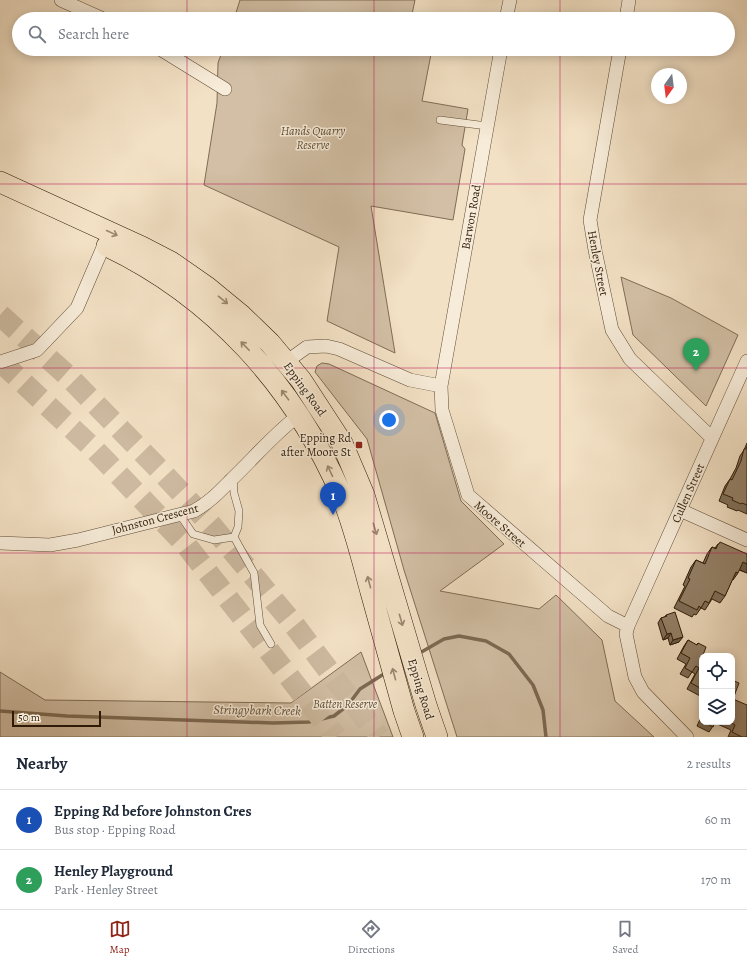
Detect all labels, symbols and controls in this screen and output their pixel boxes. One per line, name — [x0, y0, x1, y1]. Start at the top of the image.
search box — [12, 12, 735, 56]
icon: search — [26, 23, 48, 45]
text: Search here — [58, 24, 129, 44]
north arrow — [651, 68, 687, 104]
park label: Hands Quarry Reserve — [281, 123, 346, 153]
street label: Barwon Road — [457, 183, 485, 251]
street label: Henley Street — [584, 229, 612, 297]
one-way arrow — [105, 230, 117, 237]
one-way arrow — [217, 295, 228, 304]
pin: 2 — [683, 338, 709, 371]
one-way arrow — [240, 341, 250, 351]
street label: Epping Road — [280, 359, 330, 420]
one-way arrow — [281, 389, 289, 400]
your location — [379, 410, 399, 430]
place label: Epping Rd after Moore St — [281, 430, 352, 460]
marker: Epping Rd after Moore St — [354, 440, 364, 450]
street label: Cullen Street — [668, 461, 708, 525]
one-way arrow — [326, 465, 333, 477]
pin: 1 — [320, 482, 346, 515]
street label: Moore Street — [471, 497, 529, 551]
street label: Johnston Crescent — [110, 500, 200, 538]
one-way arrow — [372, 523, 379, 536]
one-way arrow — [364, 576, 372, 589]
one-way arrow — [398, 613, 405, 626]
map controls — [699, 653, 735, 725]
button: locate — [699, 653, 735, 689]
street label: Epping Road — [404, 656, 438, 722]
one-way arrow — [390, 668, 397, 681]
button: layers — [699, 689, 735, 725]
park label: Batten Reserve — [313, 696, 378, 712]
water label: Stringybark Creek — [213, 701, 301, 719]
scale bar — [12, 709, 101, 728]
text: 50 m — [18, 710, 40, 725]
text: Nearby — [16, 752, 67, 775]
text: 2 results — [687, 755, 731, 772]
text: Epping Rd before Johnston Cres — [54, 801, 252, 821]
text: 1 — [27, 811, 31, 828]
text: 60 m — [705, 811, 731, 828]
text: Bus stop · Epping Road — [54, 821, 176, 838]
text: Henley Playground — [54, 861, 173, 881]
text: 2 — [26, 871, 32, 888]
text: 170 m — [701, 871, 731, 888]
text: Park · Henley Street — [54, 881, 158, 898]
tab: Map — [109, 918, 131, 957]
tab: Directions — [348, 918, 395, 957]
tab: Saved — [612, 918, 638, 957]

